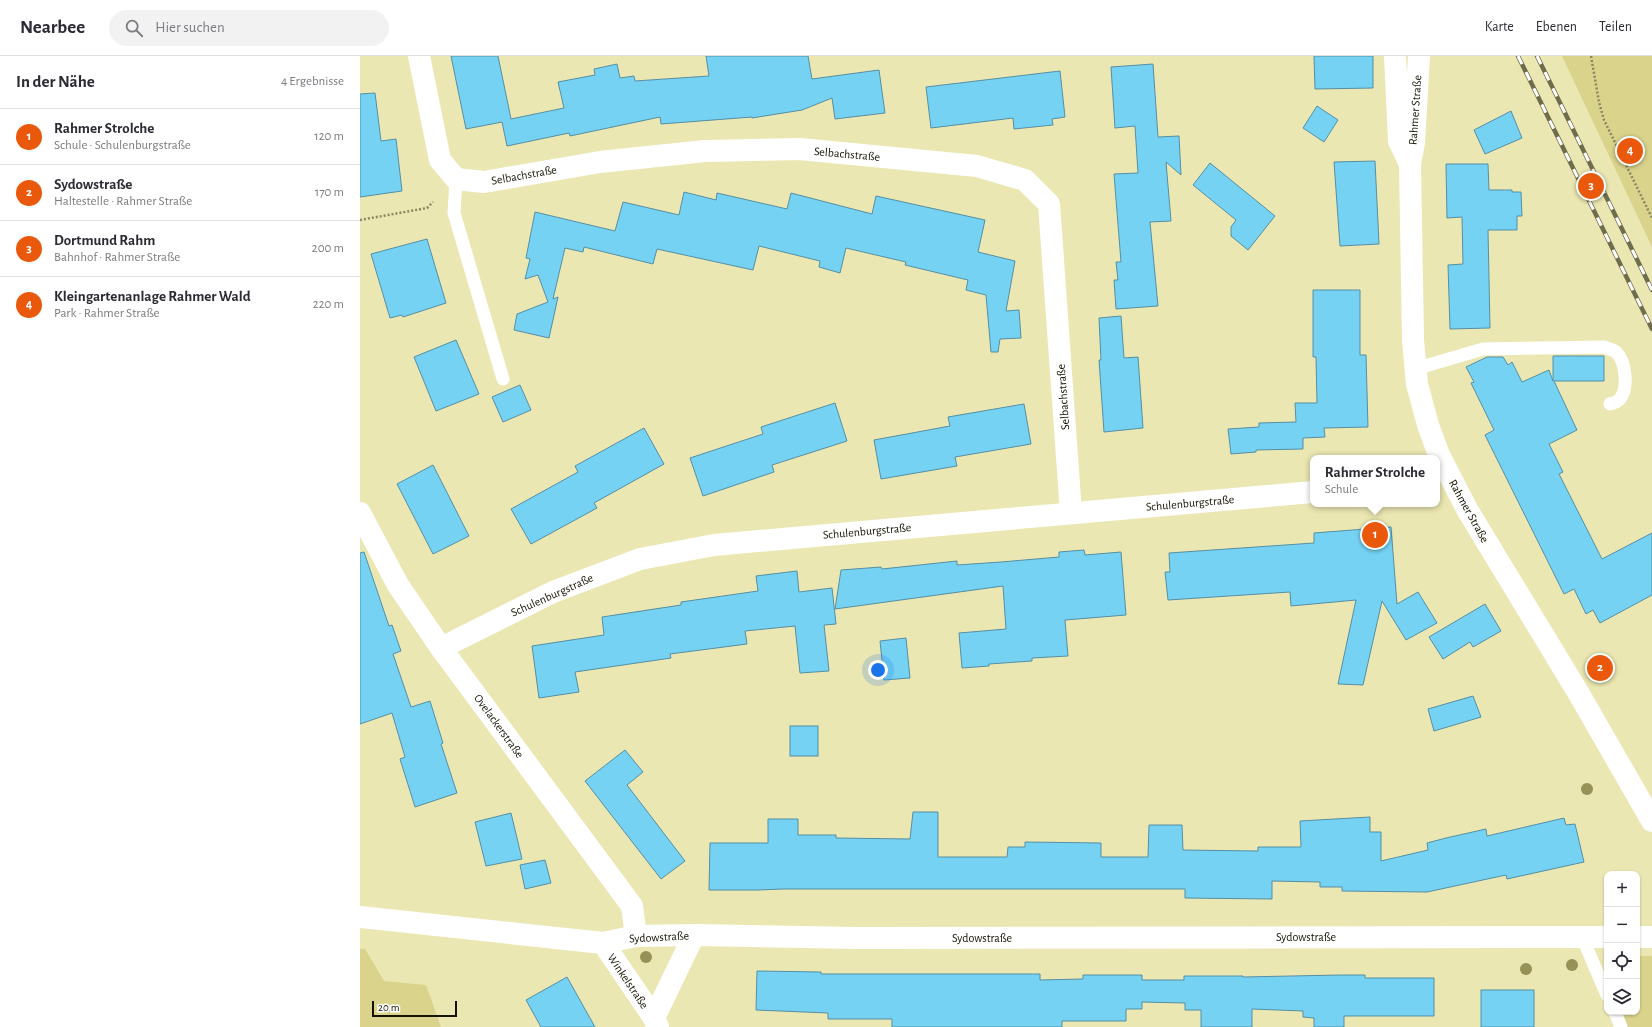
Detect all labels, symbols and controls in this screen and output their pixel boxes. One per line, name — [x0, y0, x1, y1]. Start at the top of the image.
search box — [109, 10, 389, 46]
icon: search — [123, 17, 145, 39]
text: Nearbee — [20, 18, 85, 37]
text: Hier suchen — [155, 20, 225, 35]
text: Karte — [1485, 20, 1514, 34]
text: Ebenen — [1536, 20, 1577, 34]
text: Teilen — [1599, 20, 1632, 34]
text: In der Nähe — [16, 73, 95, 90]
text: 4 Ergebnisse — [281, 75, 344, 88]
street label: Rahmer Straße — [1407, 75, 1423, 145]
text: Rahmer Strolche — [54, 121, 154, 136]
text: 1 — [27, 130, 31, 143]
text: 120 m — [314, 130, 344, 143]
pin: 4 — [1617, 136, 1643, 166]
text: Schule · Schulenburgstraße — [54, 139, 191, 152]
street label: Selbachstraße — [813, 145, 881, 163]
street label: Selbachstraße — [490, 163, 558, 187]
pin: 3 — [1578, 171, 1604, 201]
text: Sydowstraße — [54, 177, 132, 192]
text: 2 — [26, 186, 32, 199]
text: 170 m — [315, 186, 344, 199]
text: Haltestelle · Rahmer Straße — [54, 195, 192, 208]
text: Dortmund Rahm — [54, 233, 155, 248]
text: 3 — [26, 242, 32, 255]
text: 200 m — [312, 242, 344, 255]
text: Bahnhof · Rahmer Straße — [54, 251, 180, 264]
text: Kleingartenanlage Rahmer Wald — [54, 289, 251, 304]
text: 4 — [26, 298, 32, 311]
text: 220 m — [313, 298, 344, 311]
text: Park · Rahmer Straße — [54, 307, 160, 320]
street label: Selbachstraße — [1055, 364, 1071, 430]
popup — [1310, 455, 1440, 507]
text: Rahmer Strolche — [1325, 465, 1425, 480]
street label: Rahmer Straße — [1447, 477, 1491, 545]
text: Schule — [1325, 483, 1358, 496]
street label: Schulenburgstraße — [1145, 493, 1235, 513]
pin: 1 — [1362, 520, 1388, 550]
street label: Schulenburgstraße — [822, 521, 912, 541]
street label: Schulenburgstraße — [509, 571, 595, 619]
pin: 2 — [1587, 653, 1613, 683]
your location — [868, 660, 888, 680]
street label: Ovelackerstraße — [472, 692, 526, 760]
map controls — [1604, 871, 1640, 1015]
button: + — [1604, 871, 1640, 907]
button: − — [1604, 907, 1640, 943]
street label: Sydowstraße — [629, 929, 689, 946]
street label: Sydowstraße — [1276, 931, 1336, 944]
street label: Sydowstraße — [952, 932, 1012, 945]
button: locate — [1604, 943, 1640, 979]
street label: Winkelstraße — [605, 951, 651, 1011]
button: layers — [1604, 979, 1640, 1015]
scale bar — [372, 999, 457, 1018]
text: 20 m — [378, 1002, 399, 1013]

